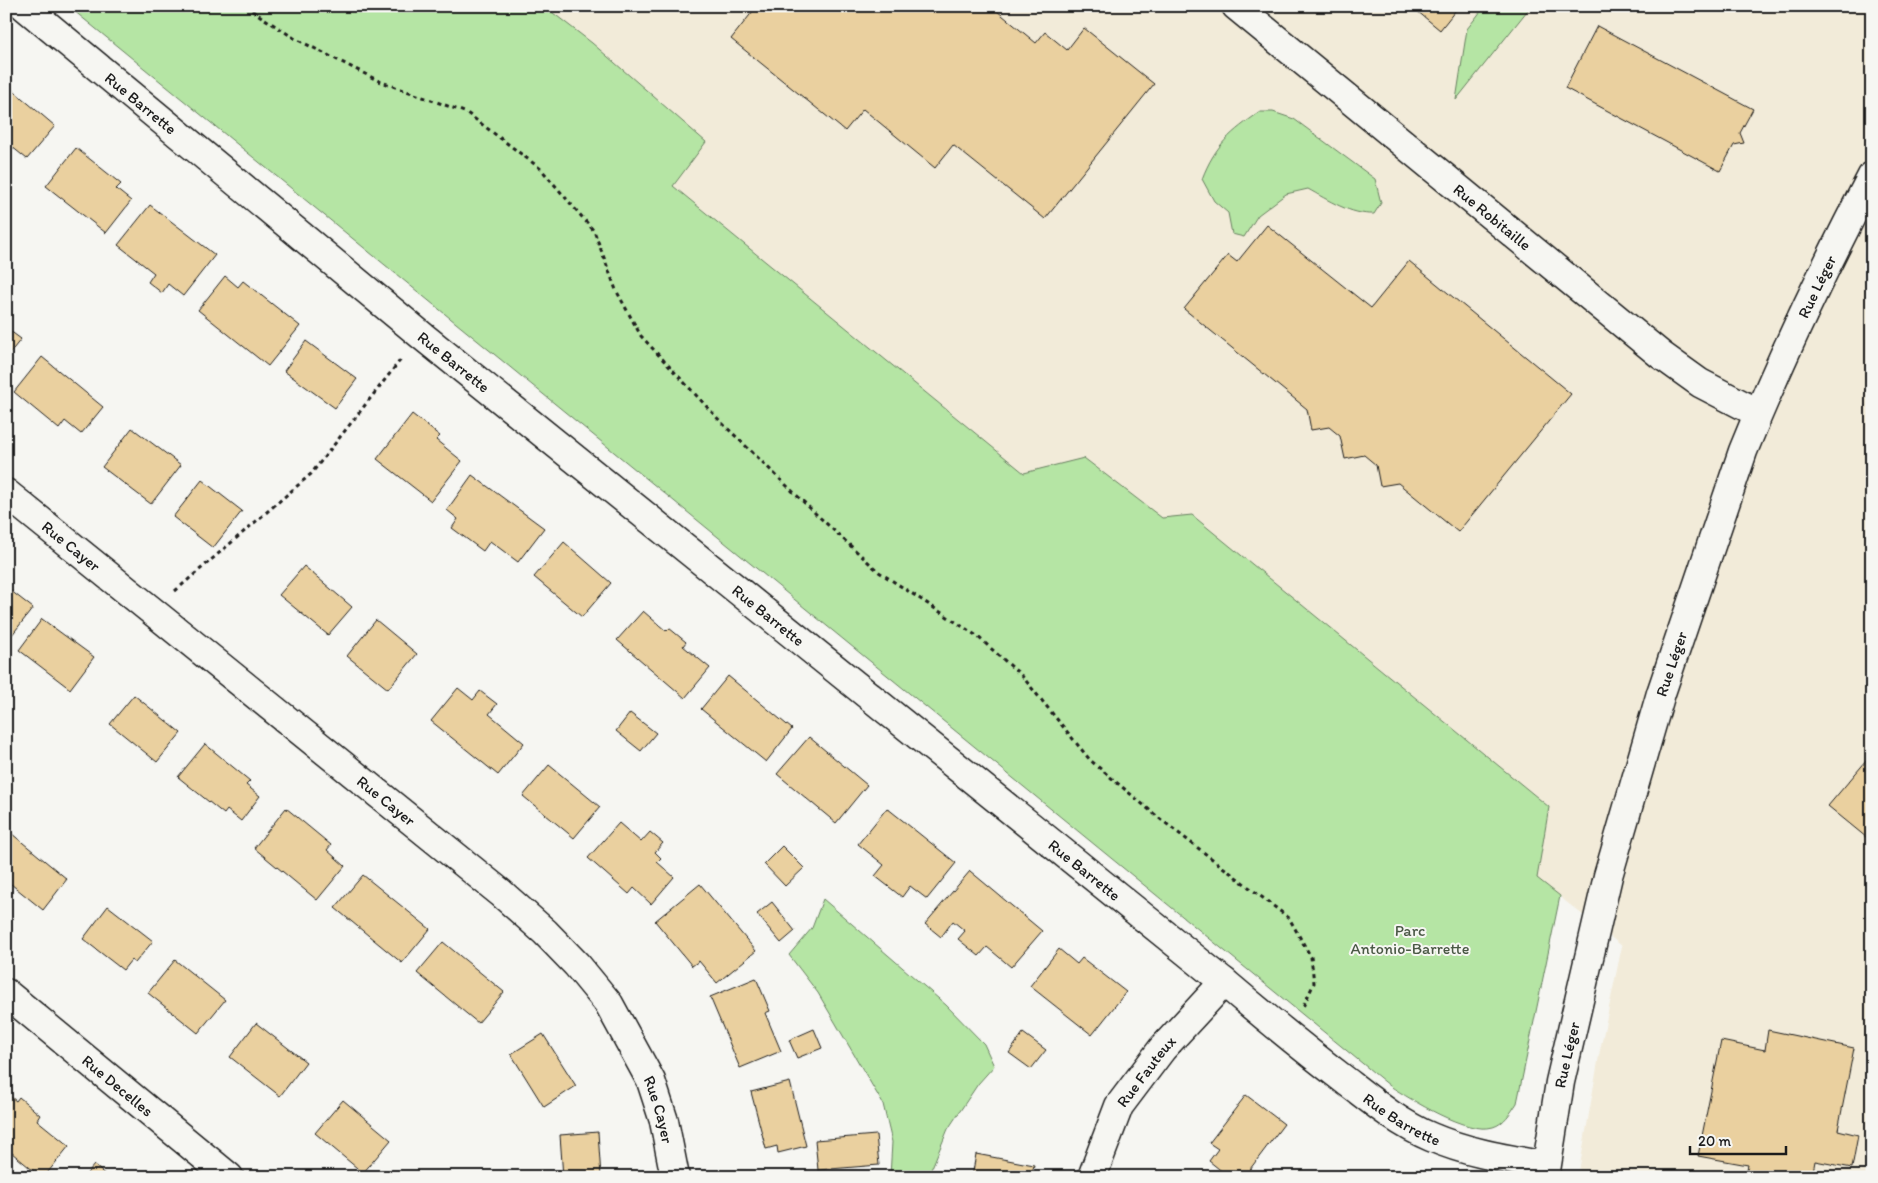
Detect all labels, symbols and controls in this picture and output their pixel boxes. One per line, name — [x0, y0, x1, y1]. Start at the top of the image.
street label: Rue Barrette — [101, 68, 180, 139]
street label: Rue Robitaille — [1450, 180, 1535, 255]
street label: Rue Léger — [1794, 252, 1840, 321]
street label: Rue Barrette — [414, 327, 494, 397]
street label: Rue Cayer — [38, 517, 104, 575]
street label: Rue Barrette — [728, 581, 808, 650]
street label: Rue Léger — [1652, 629, 1691, 699]
street label: Rue Cayer — [353, 771, 419, 830]
street label: Rue Barrette — [1045, 835, 1124, 905]
park label: Parc Antonio-Barrette — [1351, 921, 1470, 958]
street label: Rue Léger — [1550, 1020, 1584, 1089]
street label: Rue Fauteux — [1113, 1031, 1180, 1111]
street label: Rue Decelles — [78, 1051, 157, 1121]
street label: Rue Cayer — [640, 1072, 677, 1145]
street label: Rue Barrette — [1359, 1089, 1443, 1150]
scale bar — [1690, 1123, 1787, 1155]
text: 20 m — [1698, 1132, 1732, 1150]

